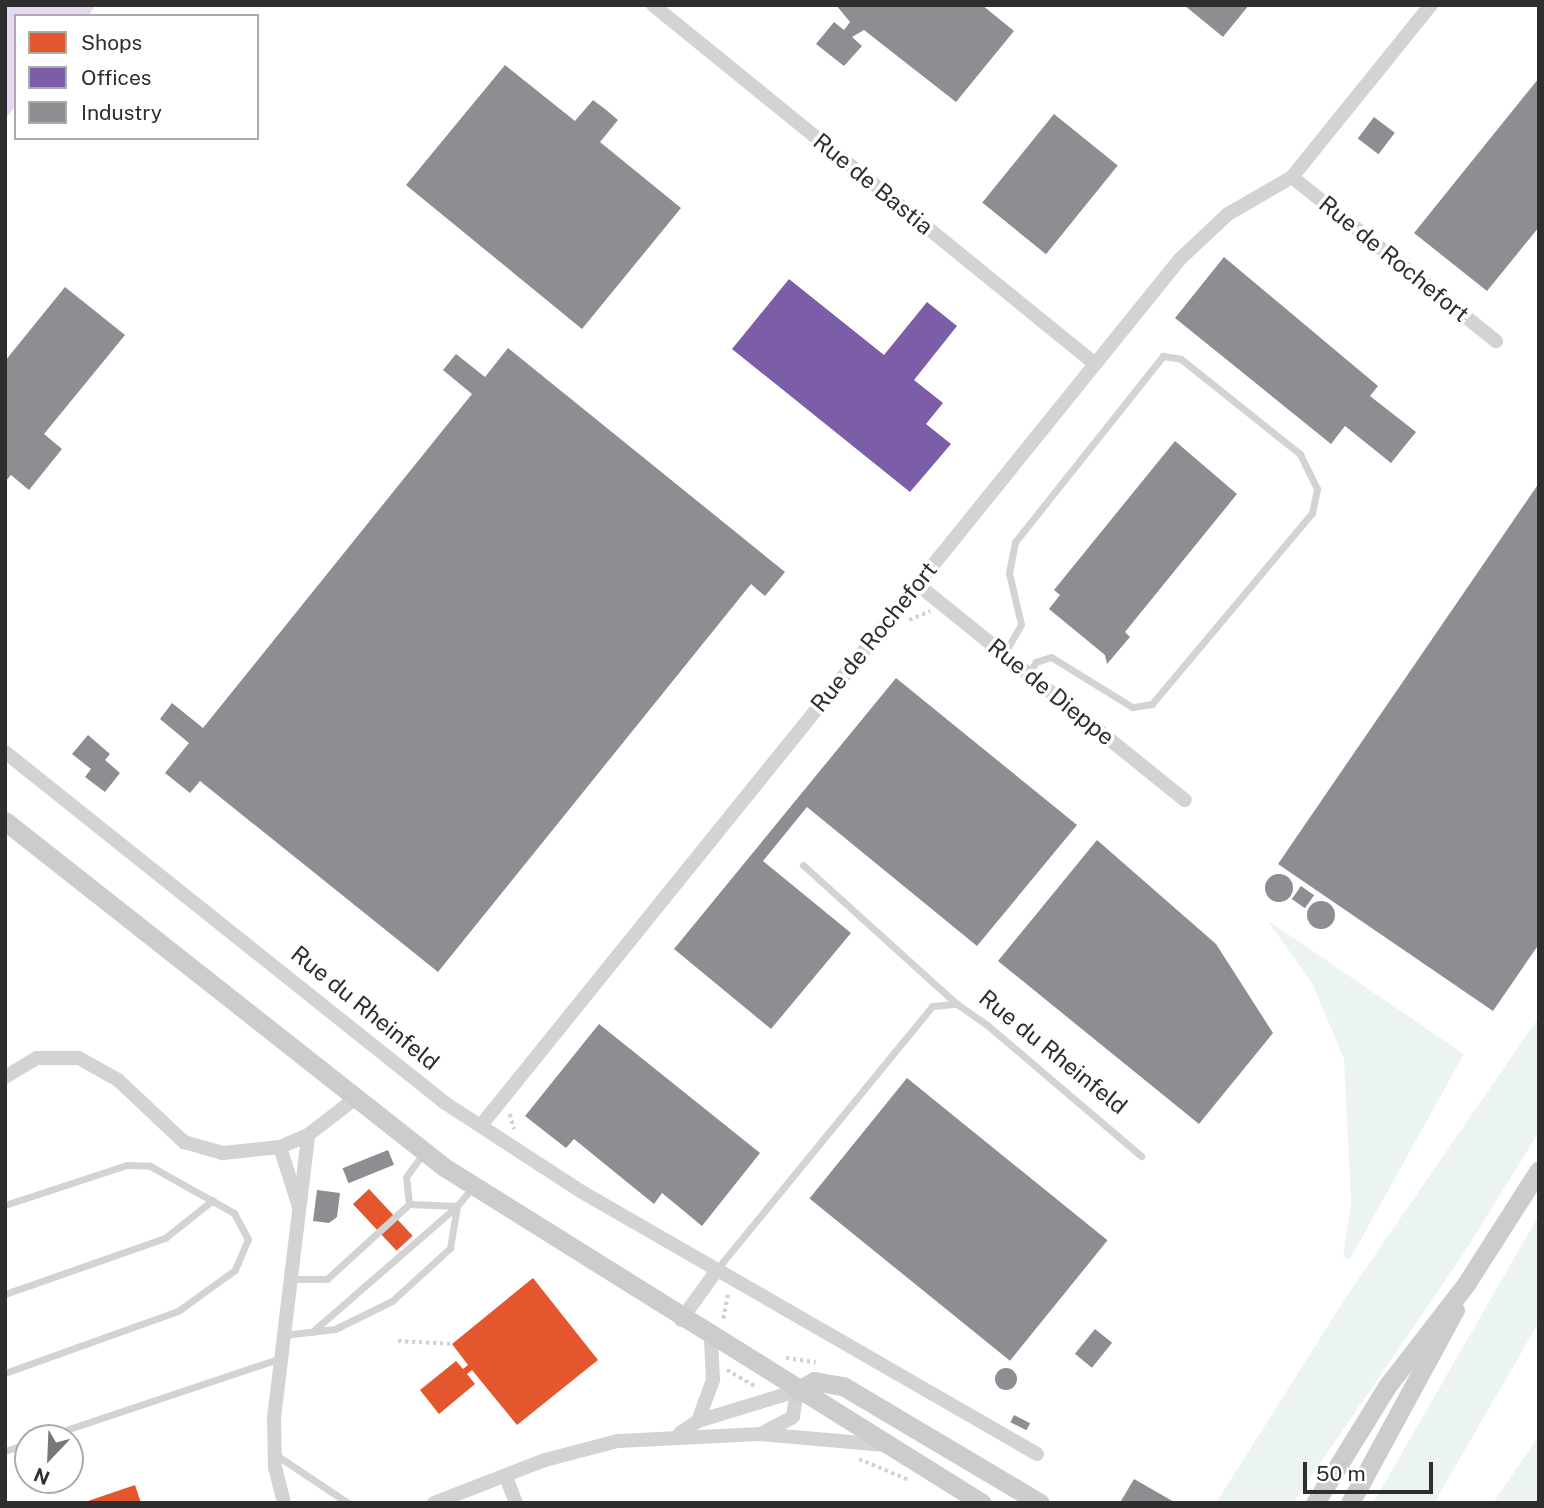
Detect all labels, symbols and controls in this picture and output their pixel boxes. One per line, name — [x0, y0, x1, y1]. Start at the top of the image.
legend — [14, 14, 259, 140]
text: Shops — [81, 30, 142, 55]
text: Offices — [81, 65, 151, 90]
text: Industry — [81, 100, 162, 125]
street label: Rue de Bastia — [807, 127, 939, 241]
street label: Rue de Rochefort — [1313, 190, 1475, 328]
street label: Rue de Rochefort — [805, 556, 943, 718]
street label: Rue de Dieppe — [982, 633, 1120, 751]
street label: Rue du Rheinfeld — [285, 940, 445, 1076]
street label: Rue du Rheinfeld — [973, 984, 1133, 1120]
north arrow — [14, 1424, 84, 1494]
scale bar — [1306, 1448, 1436, 1492]
text: 50 m — [1316, 1461, 1366, 1486]
text: N — [30, 1463, 53, 1490]

